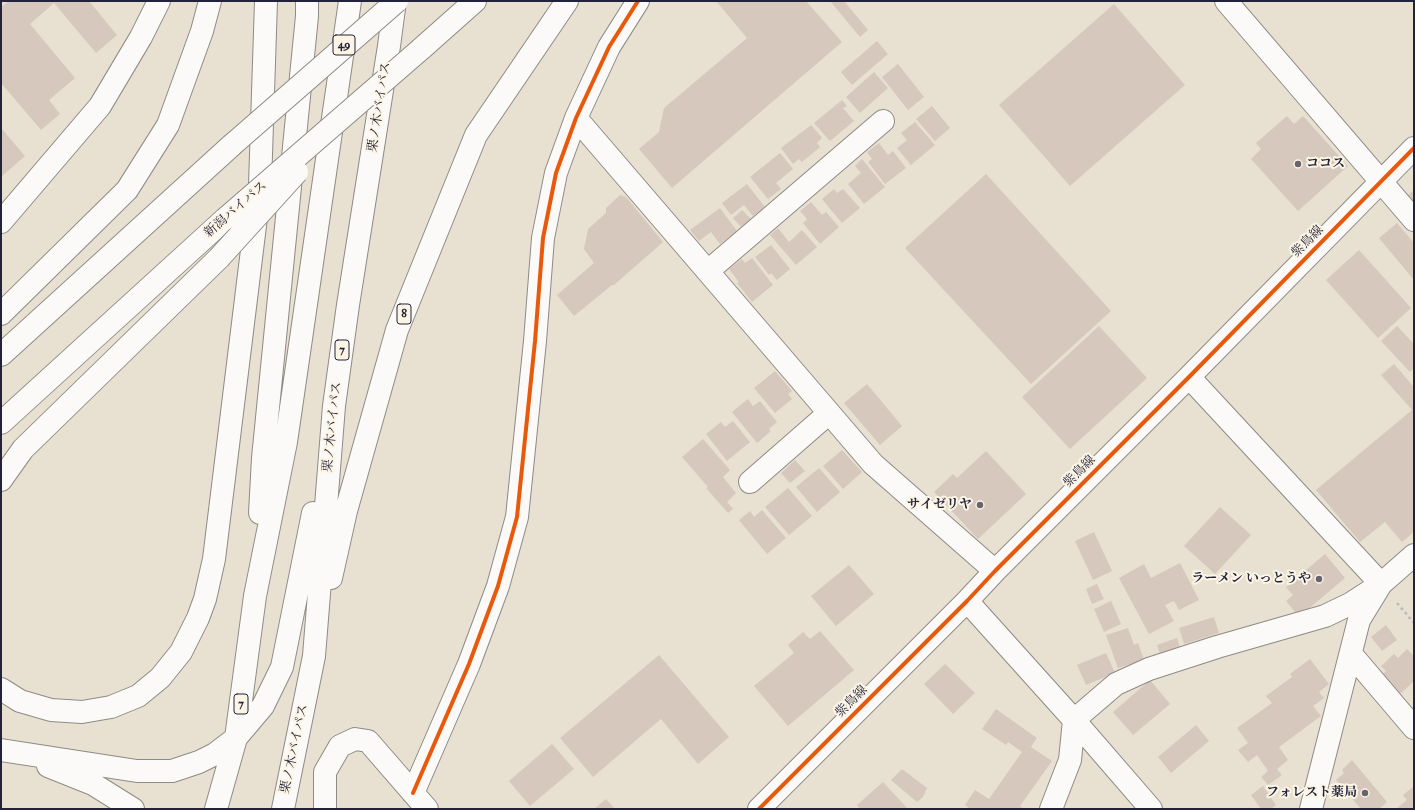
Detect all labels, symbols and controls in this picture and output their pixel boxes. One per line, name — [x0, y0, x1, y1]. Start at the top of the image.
road number: 49 — [333, 35, 355, 55]
street label: 栗ノ木バイパス — [365, 61, 395, 153]
place label: ココス — [1306, 156, 1345, 172]
marker: ココス — [1293, 159, 1303, 169]
street label: 新潟バイパス — [201, 179, 271, 241]
street label: 紫鳥線 — [1289, 223, 1327, 261]
road number: 8 — [397, 304, 411, 324]
road number: 7 — [335, 340, 349, 360]
street label: 栗ノ木バイパス — [320, 381, 346, 473]
street label: 紫鳥線 — [1061, 453, 1099, 491]
place label: サイゼリヤ — [907, 497, 972, 513]
marker: サイゼリヤ — [975, 500, 985, 510]
place label: ラーメン いっとうや — [1191, 571, 1311, 587]
marker: ラーメン いっとうや — [1314, 574, 1324, 584]
street label: 紫鳥線 — [833, 683, 871, 721]
road number: 7 — [234, 694, 248, 714]
street label: 栗ノ木バイパス — [278, 703, 312, 795]
place label: フォレスト薬局 — [1266, 785, 1357, 801]
marker: フォレスト薬局 — [1360, 788, 1370, 798]

